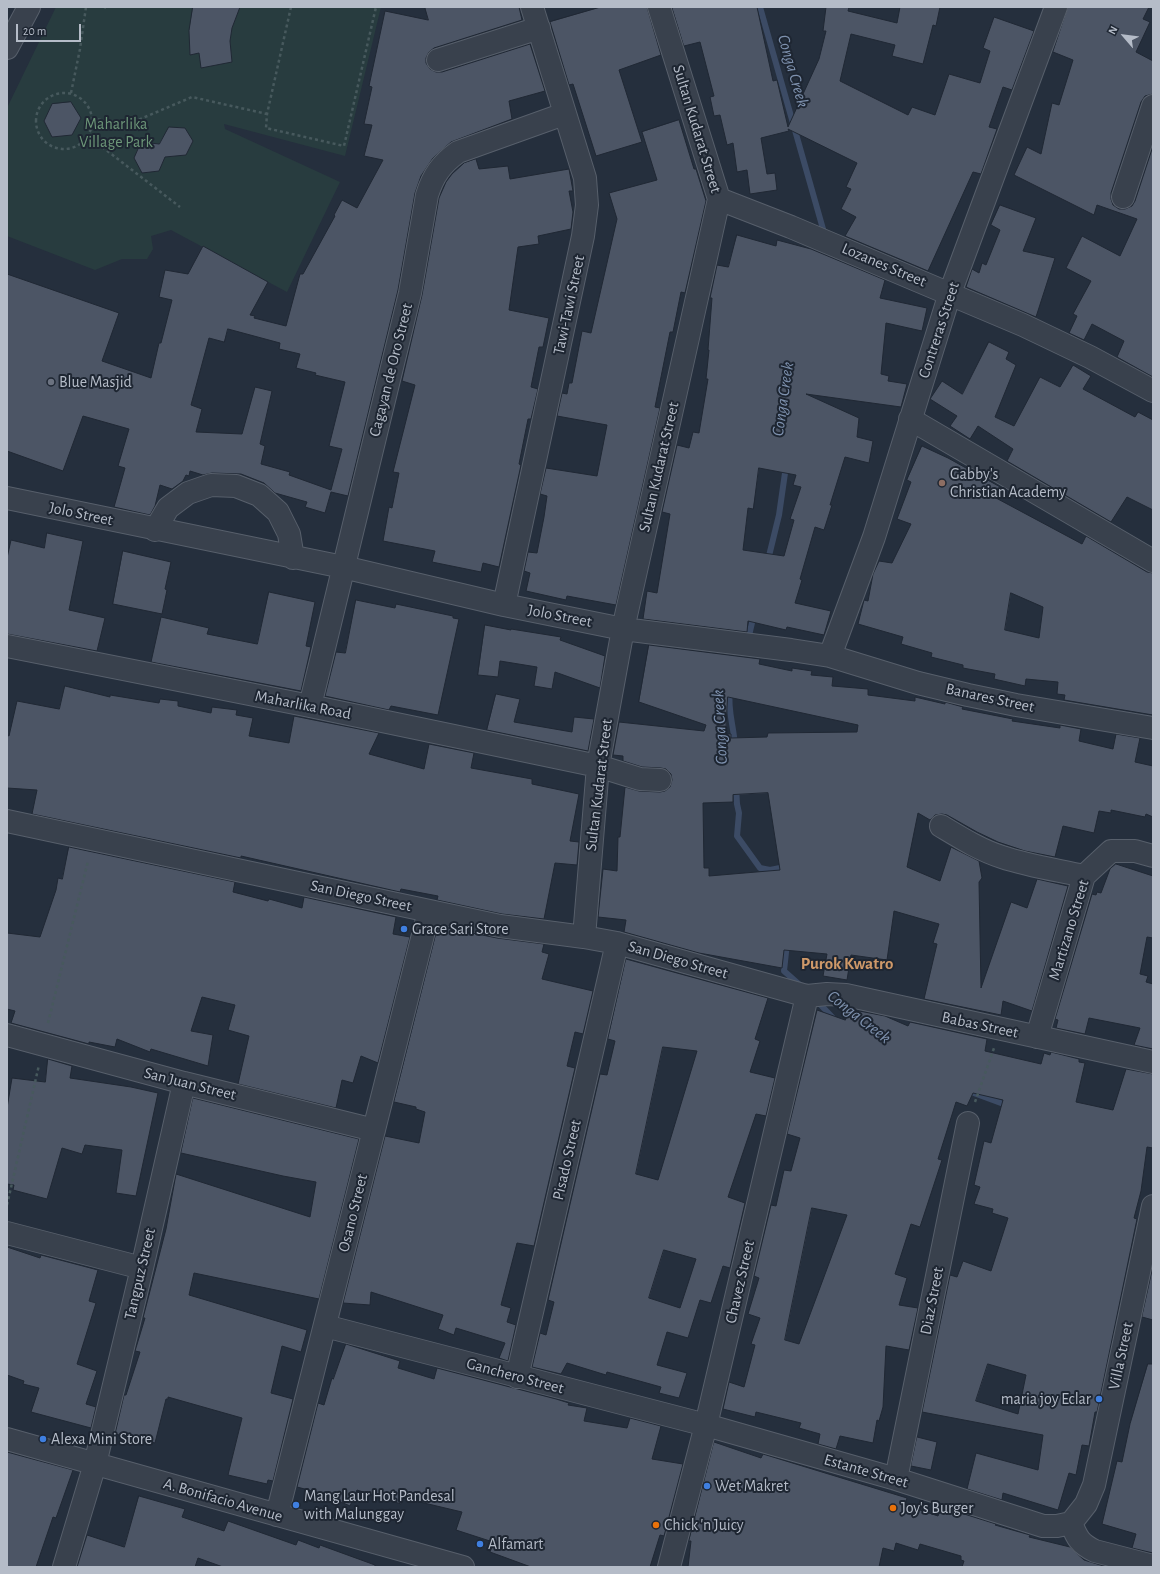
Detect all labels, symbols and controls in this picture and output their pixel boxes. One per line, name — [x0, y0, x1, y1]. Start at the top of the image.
scale bar — [18, 16, 83, 42]
north arrow — [1104, 16, 1144, 56]
text: N — [1106, 24, 1120, 36]
text: 20 m — [23, 25, 46, 37]
water label: Conga Creek — [773, 32, 813, 110]
street label: Sultan Kudarat Street — [668, 63, 726, 195]
park label: Maharlika Village Park — [79, 114, 153, 152]
street label: Lozanes Street — [839, 239, 929, 291]
street label: Tawi-Tawi Street — [549, 253, 589, 357]
street label: Contreras Street — [914, 279, 964, 381]
street label: Cagayan de Oro Street — [365, 301, 417, 439]
water label: Conga Creek — [768, 360, 798, 438]
place label: Blue Masjid — [59, 372, 132, 392]
marker: Blue Masjid — [46, 377, 56, 387]
street label: Sultan Kudarat Street — [635, 400, 683, 534]
place label: Gabby's Christian Academy — [950, 464, 1066, 502]
marker: Gabby's Christian Academy — [937, 478, 947, 488]
street label: Jolo Street — [47, 498, 115, 530]
street label: Jolo Street — [526, 600, 594, 632]
street label: Banares Street — [944, 679, 1036, 717]
street label: Maharlika Road — [253, 686, 353, 724]
water label: Conga Creek — [708, 689, 732, 765]
street label: Sultan Kudarat Street — [581, 718, 617, 852]
street label: San Diego Street — [309, 876, 413, 916]
street label: Martizano Street — [1045, 877, 1093, 983]
place label: Grace Sari Store — [412, 919, 509, 939]
marker: Grace Sari Store — [399, 924, 409, 934]
street label: San Diego Street — [626, 937, 730, 983]
district label: Purok Kwatro — [801, 954, 893, 974]
water label: Conga Creek — [823, 986, 895, 1048]
street label: Babas Street — [940, 1008, 1020, 1042]
street label: San Juan Street — [142, 1063, 238, 1105]
street label: Pisado Street — [548, 1118, 586, 1202]
street label: Osano Street — [334, 1172, 372, 1254]
street label: Tangpuz Street — [120, 1226, 160, 1322]
street label: Chavez Street — [721, 1239, 759, 1325]
street label: Diaz Street — [916, 1266, 948, 1336]
street label: Villa Street — [1104, 1321, 1138, 1391]
street label: Ganchero Street — [464, 1354, 566, 1398]
place label: maria joy Eclar — [1001, 1389, 1091, 1409]
marker: maria joy Eclar — [1094, 1394, 1104, 1404]
place label: Alexa Mini Store — [51, 1429, 152, 1449]
marker: Alexa Mini Store — [38, 1434, 48, 1444]
street label: Estante Street — [822, 1450, 910, 1492]
street label: A. Bonifacio Avenue — [161, 1474, 285, 1526]
place label: Wet Makret — [715, 1476, 788, 1496]
marker: Wet Makret — [702, 1481, 712, 1491]
place label: Mang Laur Hot Pandesal with Malunggay — [304, 1486, 455, 1524]
place label: Joy's Burger — [901, 1498, 973, 1518]
marker: Mang Laur Hot Pandesal with Malunggay — [291, 1500, 301, 1510]
marker: Joy's Burger — [888, 1503, 898, 1513]
place label: Chick 'n Juicy — [664, 1515, 744, 1535]
marker: Chick 'n Juicy — [651, 1520, 661, 1530]
place label: Alfamart — [488, 1534, 543, 1554]
marker: Alfamart — [475, 1539, 485, 1549]

